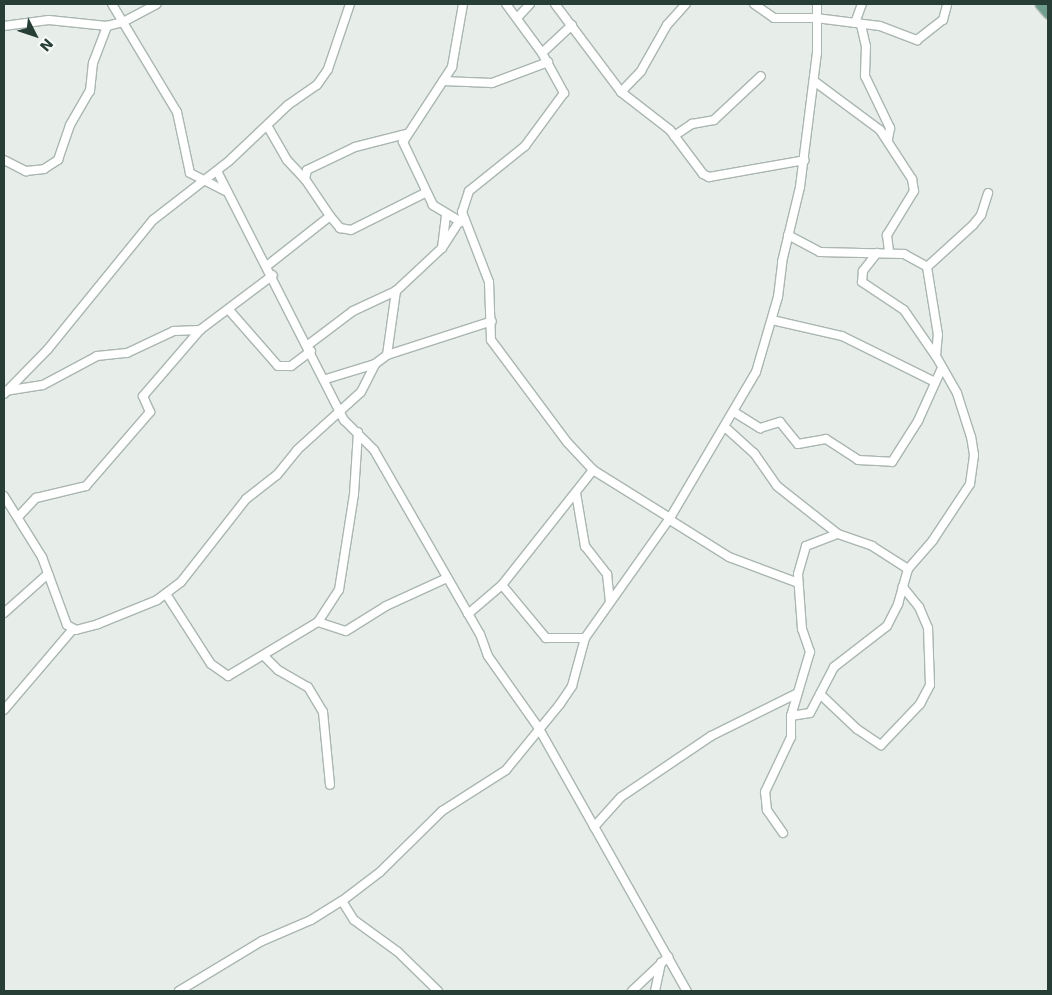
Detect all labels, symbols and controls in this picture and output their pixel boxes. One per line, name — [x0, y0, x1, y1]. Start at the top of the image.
north arrow — [10, 10, 60, 60]
text: N — [36, 35, 56, 55]

